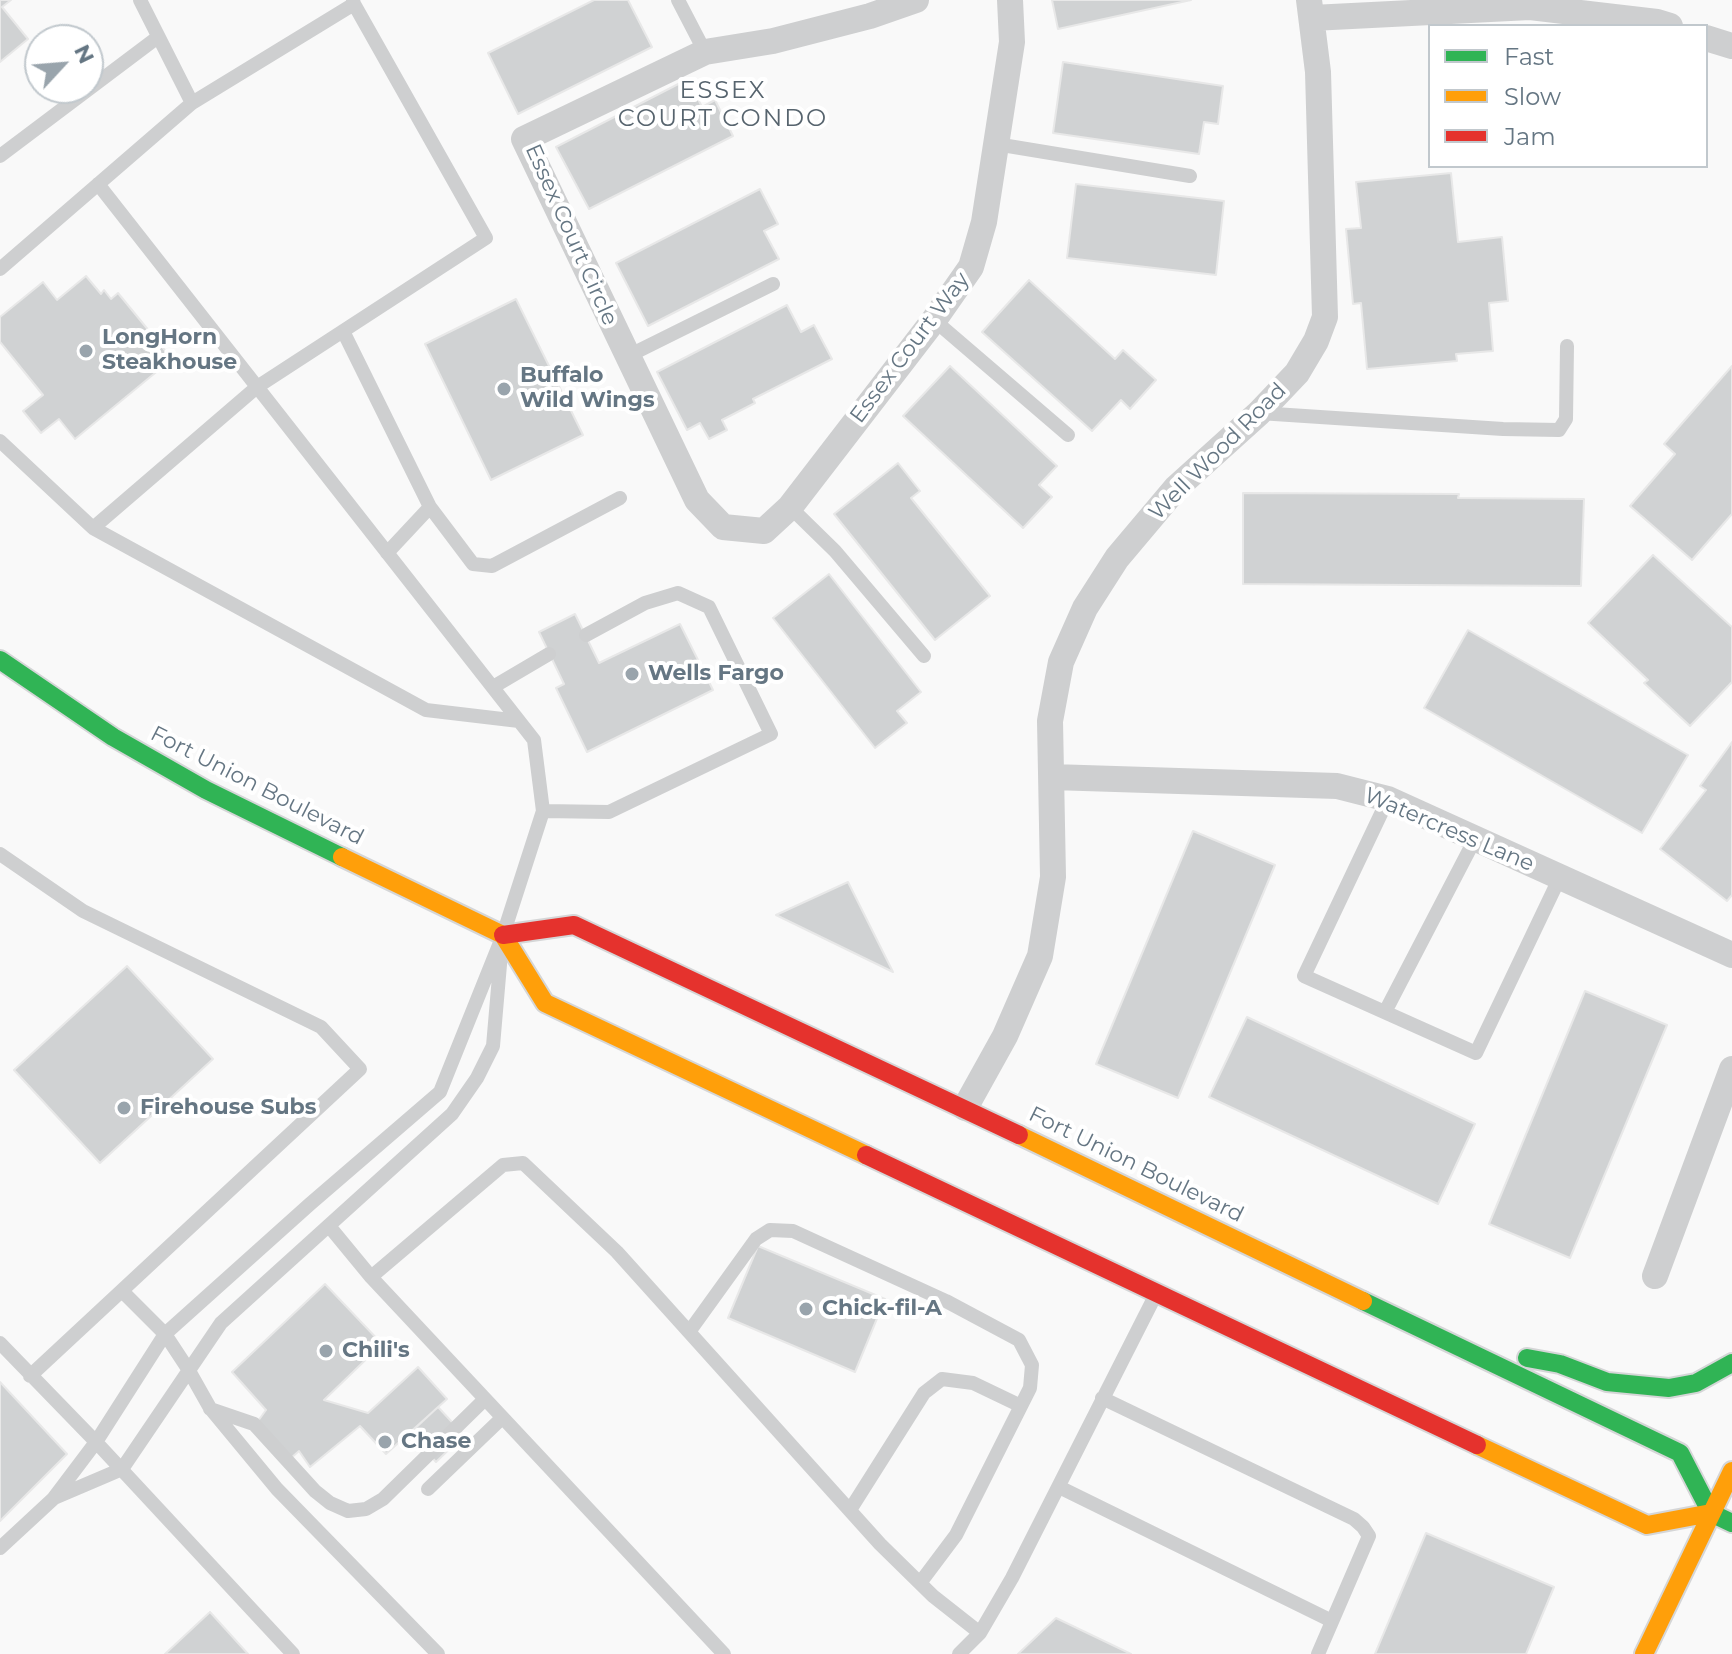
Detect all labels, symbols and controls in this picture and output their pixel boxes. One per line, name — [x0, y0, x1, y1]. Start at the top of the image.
north arrow — [24, 24, 104, 104]
legend — [1428, 24, 1708, 168]
text: N — [68, 40, 100, 68]
text: Fast — [1504, 42, 1554, 71]
district label: ESSEX COURT CONDO — [618, 77, 828, 133]
text: Slow — [1504, 82, 1561, 111]
text: Jam — [1504, 122, 1556, 151]
street label: Essex Court Circle — [519, 140, 623, 330]
street label: Essex Court Way — [845, 267, 975, 429]
place label: LongHorn Steakhouse — [102, 325, 237, 376]
marker: LongHorn Steakhouse — [77, 342, 95, 360]
place label: Buffalo Wild Wings — [520, 363, 655, 414]
street label: Well Wood Road — [1144, 378, 1292, 526]
marker: Buffalo Wild Wings — [495, 380, 513, 398]
place label: Wells Fargo — [648, 661, 784, 687]
marker: Wells Fargo — [623, 665, 641, 683]
street label: Fort Union Boulevard — [146, 721, 368, 851]
street label: Watercress Lane — [1360, 782, 1538, 878]
place label: Firehouse Subs — [140, 1095, 316, 1121]
marker: Firehouse Subs — [115, 1099, 133, 1117]
street label: Fort Union Boulevard — [1024, 1101, 1248, 1229]
place label: Chick-fil-A — [822, 1296, 942, 1322]
marker: Chick-fil-A — [797, 1300, 815, 1318]
place label: Chili's — [342, 1338, 410, 1364]
marker: Chili's — [317, 1342, 335, 1360]
place label: Chase — [401, 1429, 471, 1455]
marker: Chase — [376, 1433, 394, 1451]

